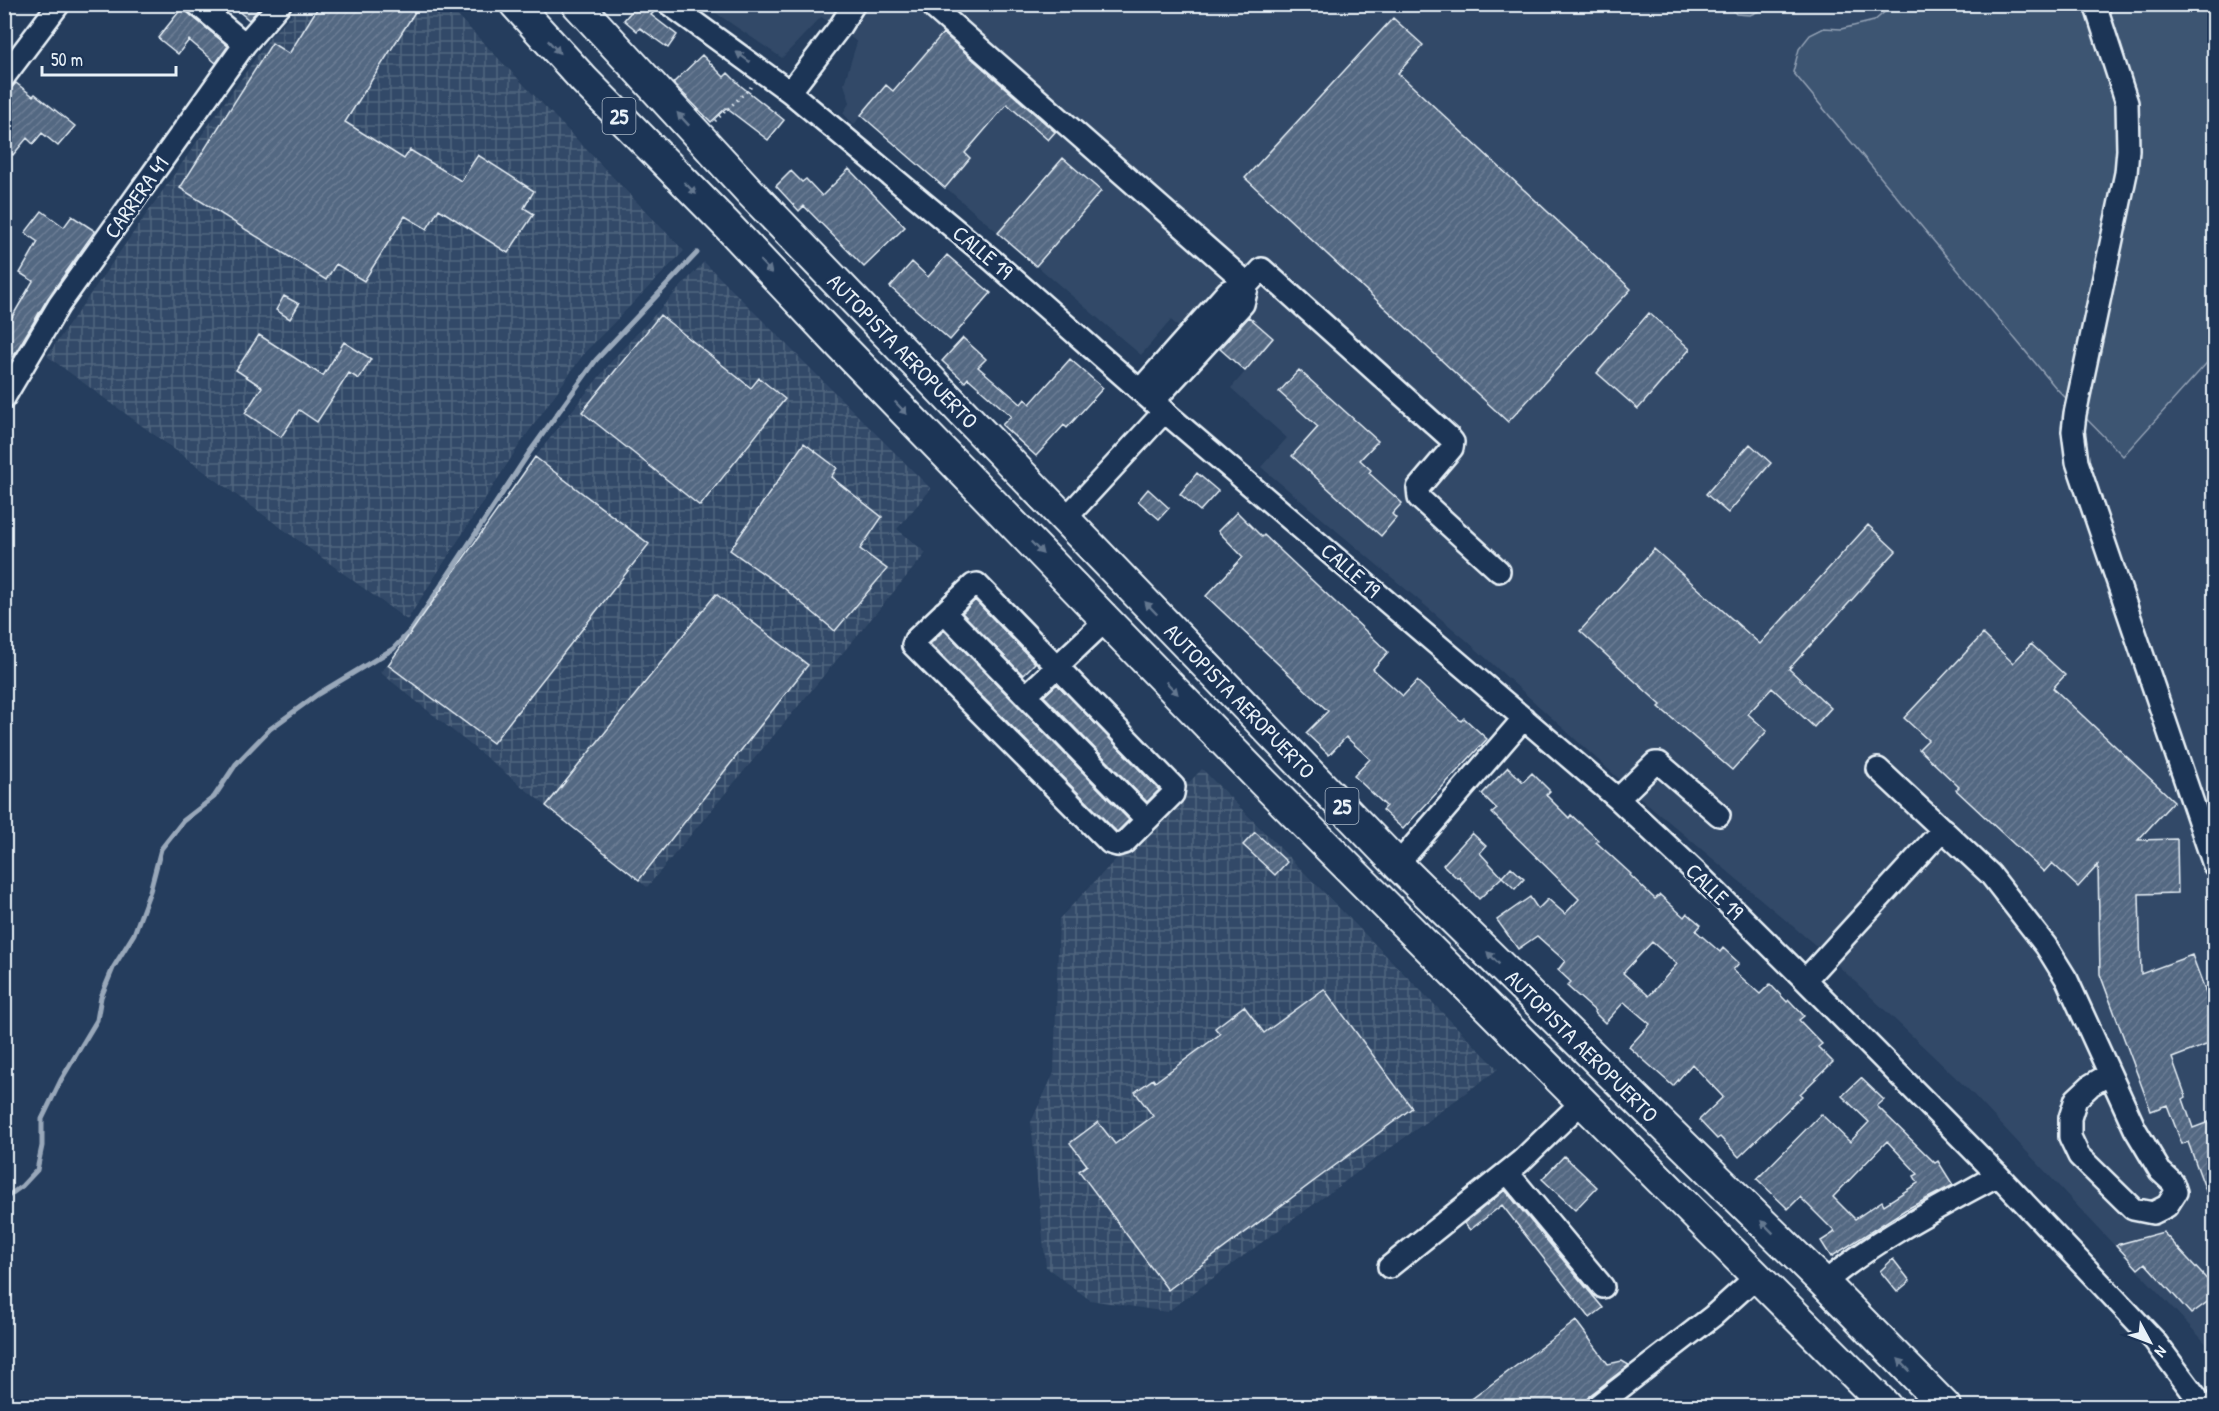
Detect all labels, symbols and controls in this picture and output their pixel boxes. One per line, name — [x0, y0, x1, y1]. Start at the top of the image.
scale bar — [42, 39, 176, 77]
one-way arrow — [547, 40, 561, 55]
text: 50 m — [51, 47, 83, 72]
one-way arrow — [735, 52, 751, 64]
road number: 25 — [602, 98, 636, 134]
one-way arrow — [677, 112, 690, 127]
street label: CARRERA 41 — [97, 150, 175, 244]
one-way arrow — [683, 180, 697, 195]
street label: CALLE 19 — [947, 218, 1019, 286]
one-way arrow — [759, 259, 772, 274]
street label: AUTOPISTA AEROPUERTO — [821, 267, 985, 435]
one-way arrow — [894, 401, 908, 416]
street label: CALLE 19 — [1315, 536, 1387, 604]
one-way arrow — [1029, 541, 1043, 555]
one-way arrow — [1144, 602, 1158, 616]
street label: AUTOPISTA AEROPUERTO — [1158, 617, 1322, 785]
one-way arrow — [1165, 681, 1179, 695]
road number: 25 — [1326, 788, 1358, 824]
street label: CALLE 19 — [1679, 856, 1751, 926]
one-way arrow — [1486, 951, 1500, 965]
street label: AUTOPISTA AEROPUERTO — [1499, 963, 1665, 1129]
one-way arrow — [1760, 1220, 1774, 1234]
north arrow — [2120, 1312, 2180, 1372]
text: N — [2150, 1341, 2172, 1363]
one-way arrow — [1898, 1358, 1912, 1372]

